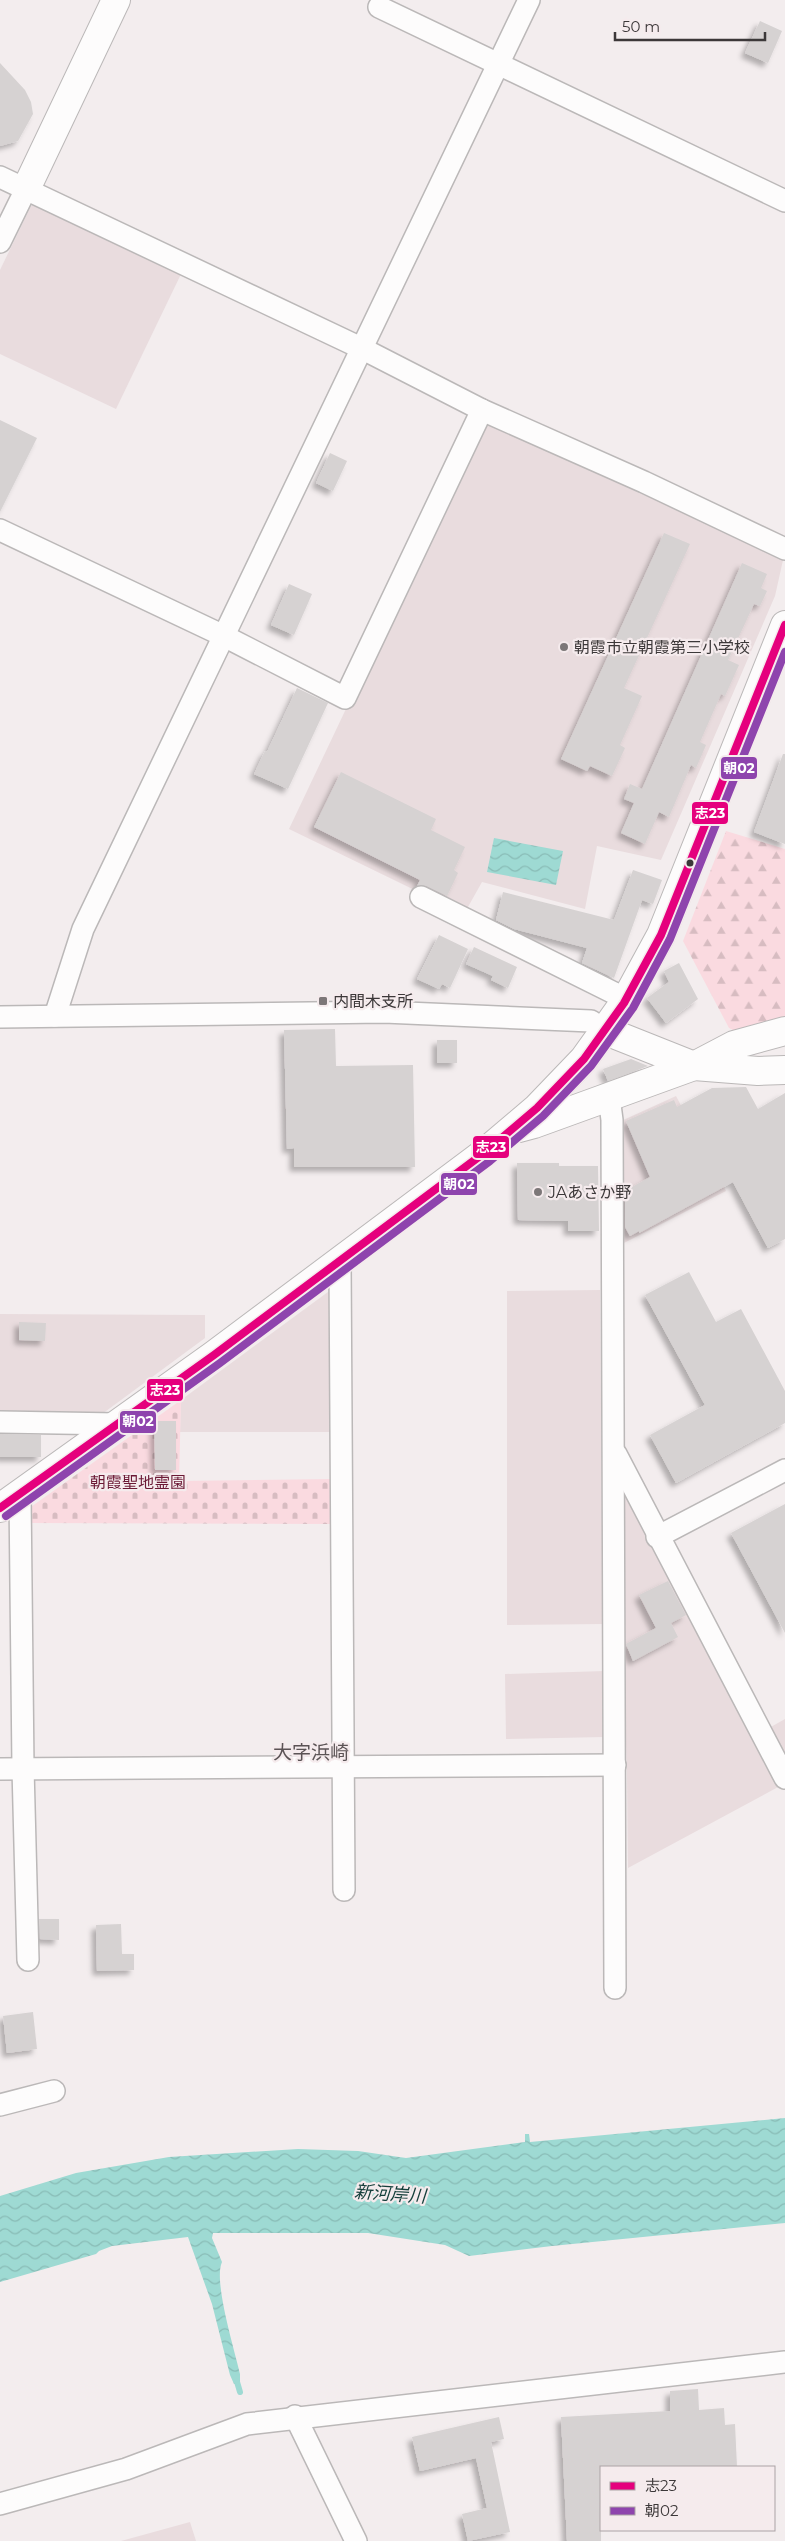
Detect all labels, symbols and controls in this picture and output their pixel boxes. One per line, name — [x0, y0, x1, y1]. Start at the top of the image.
scale bar — [615, 10, 765, 42]
text: 50 m — [622, 17, 660, 36]
place label: 朝霞市立朝霞第三小学校 — [574, 638, 750, 657]
marker: 朝霞市立朝霞第三小学校 — [558, 641, 570, 653]
line badge: 朝02 — [720, 756, 758, 780]
text: 朝02 — [723, 759, 755, 777]
line badge: 志23 — [691, 801, 729, 825]
text: 志23 — [695, 804, 725, 822]
unlabelled marker — [685, 858, 695, 868]
place label: 内間木支所 — [333, 992, 413, 1011]
marker: 内間木支所 — [317, 995, 329, 1007]
line badge: 志23 — [472, 1135, 510, 1159]
text: 志23 — [476, 1138, 506, 1156]
line badge: 朝02 — [440, 1172, 478, 1196]
text: 朝02 — [443, 1175, 475, 1193]
place label: JAあさか野 — [547, 1183, 631, 1202]
marker: JAあさか野 — [532, 1186, 544, 1198]
line badge: 志23 — [146, 1378, 184, 1402]
text: 志23 — [150, 1381, 180, 1399]
line badge: 朝02 — [119, 1410, 157, 1434]
text: 朝02 — [122, 1412, 154, 1430]
park label: 朝霞聖地霊園 — [90, 1473, 186, 1492]
district label: 大字浜崎 — [273, 1741, 349, 1764]
water label: 新河岸川 — [353, 2181, 429, 2208]
legend — [600, 2466, 775, 2531]
text: 志23 — [645, 2476, 677, 2495]
text: 朝02 — [645, 2501, 678, 2520]

